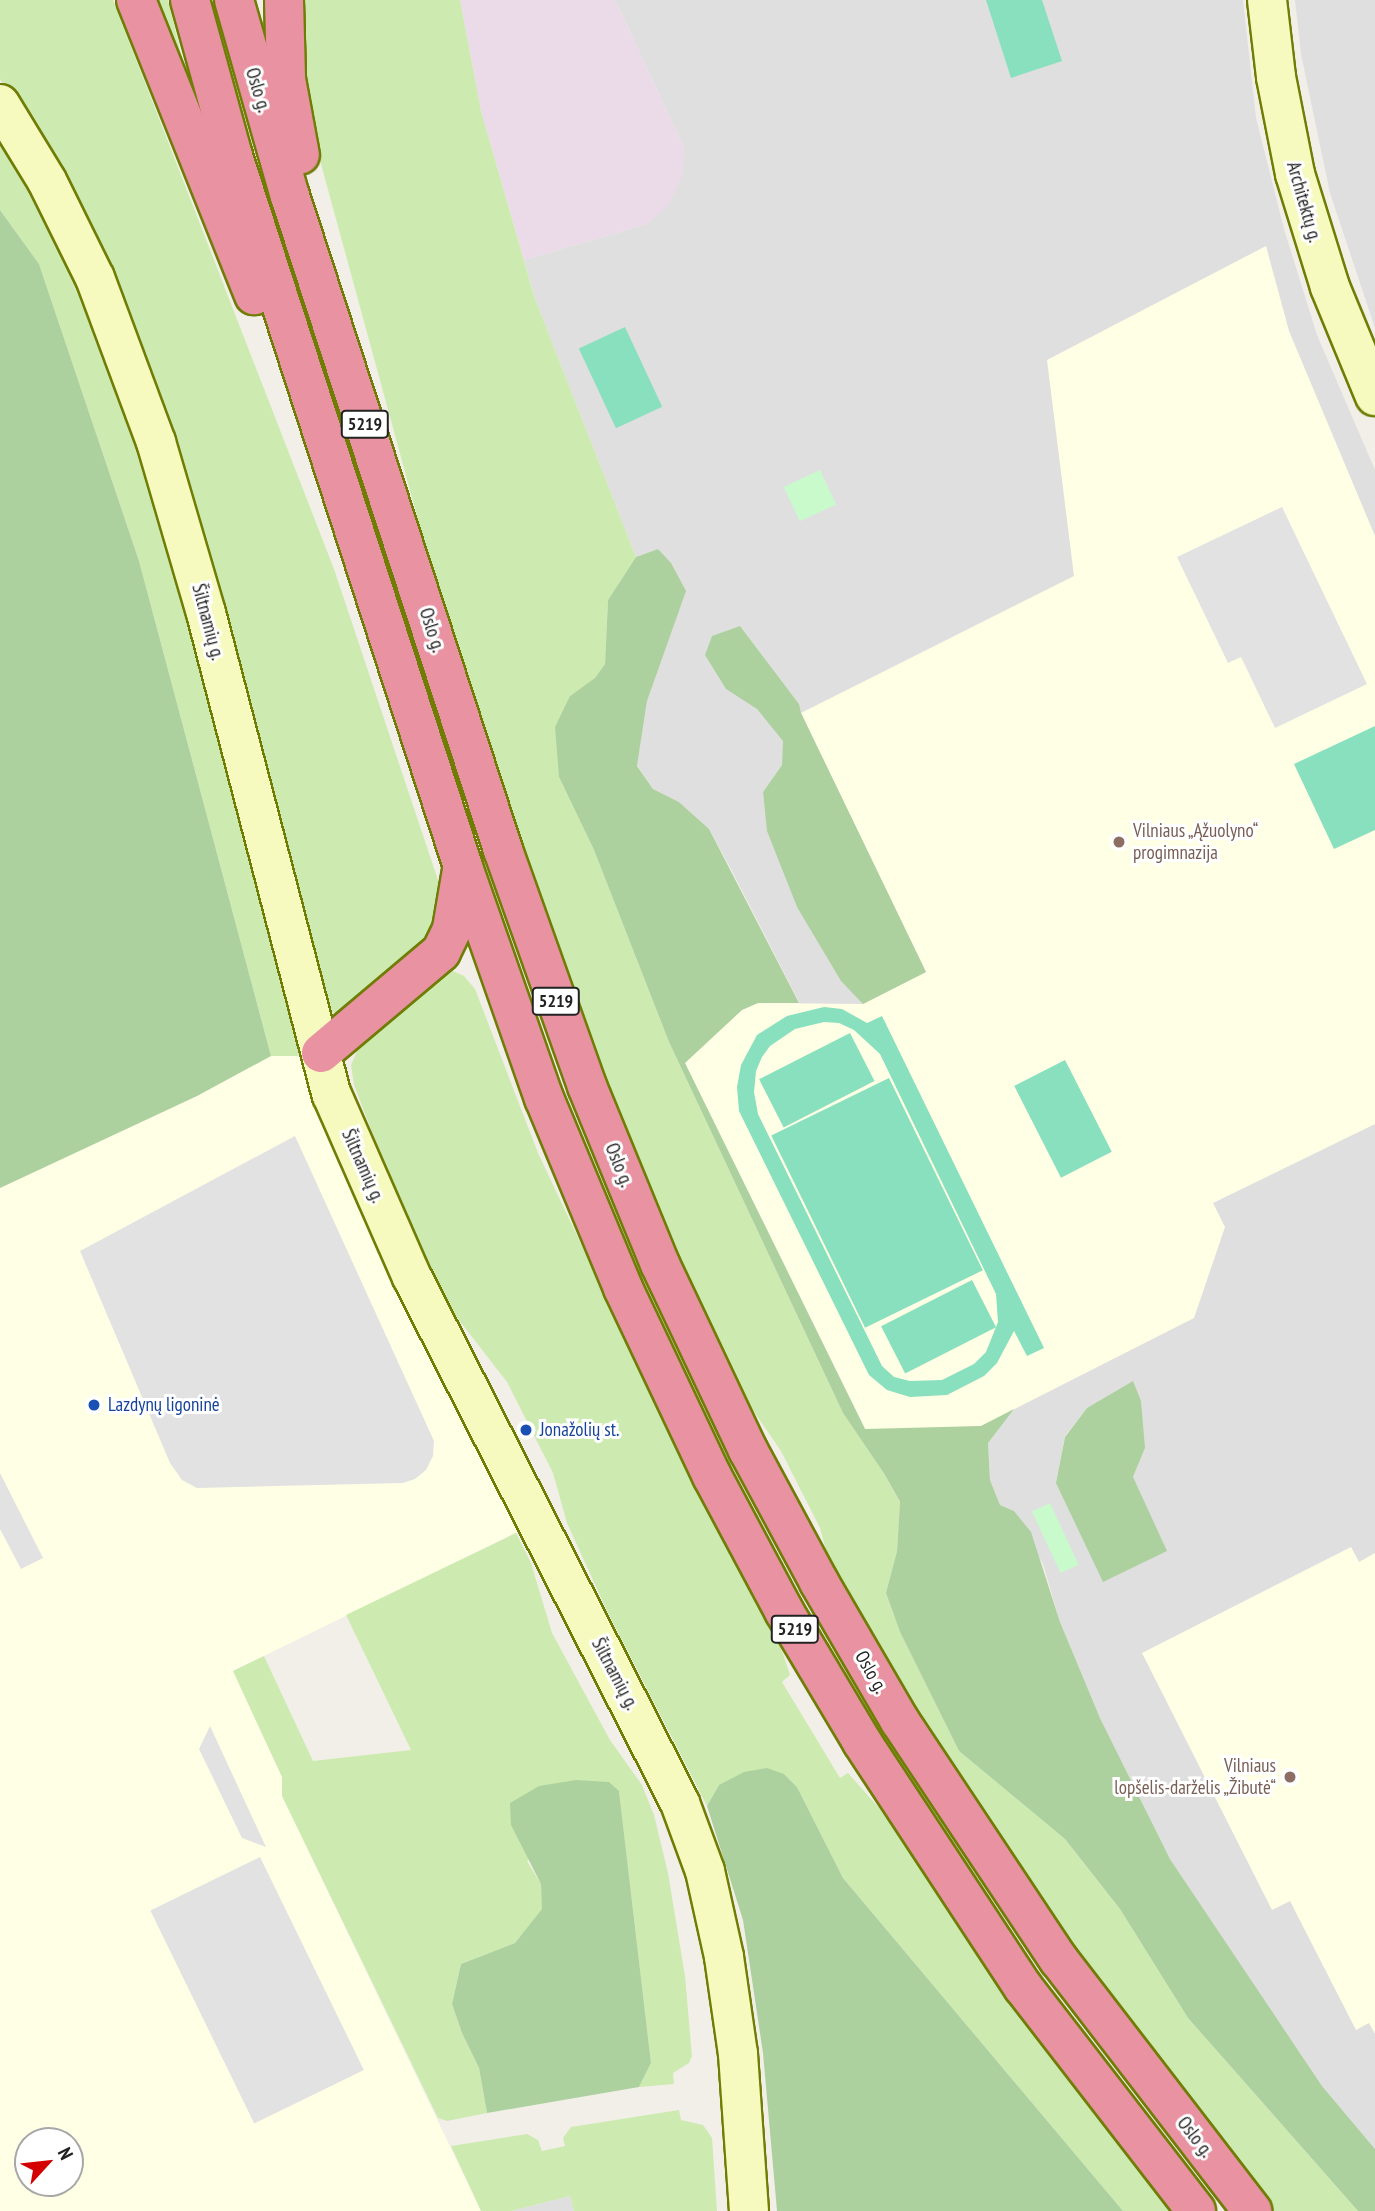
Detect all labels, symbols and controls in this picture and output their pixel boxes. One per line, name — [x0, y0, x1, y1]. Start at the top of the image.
street label: Oslo g. — [241, 65, 275, 115]
street label: Architektų g. — [1282, 159, 1326, 245]
road number: 5219 — [340, 410, 390, 438]
street label: Šiltnamių g. — [187, 581, 229, 663]
street label: Oslo g. — [414, 605, 450, 655]
place label: Vilniaus „Ąžuolyno“ progimnazija — [1133, 820, 1259, 864]
marker: Vilniaus „Ąžuolyno“ progimnazija — [1111, 834, 1127, 850]
road number: 5219 — [532, 986, 580, 1016]
street label: Šiltnamių g. — [337, 1126, 389, 1206]
street label: Oslo g. — [600, 1140, 638, 1190]
place label: Lazdynų ligoninė — [108, 1394, 220, 1416]
marker: Lazdynų ligoninė — [86, 1397, 102, 1413]
place label: Jonažolių st. — [540, 1419, 619, 1441]
marker: Jonažolių st. — [518, 1422, 534, 1438]
road number: 5219 — [770, 1614, 820, 1644]
street label: Šiltnamių g. — [587, 1634, 643, 1714]
street label: Oslo g. — [850, 1647, 892, 1697]
place label: Vilniaus lopšelis-darželis „Žibutė“ — [1113, 1755, 1276, 1799]
marker: Vilniaus lopšelis-darželis „Žibutė“ — [1282, 1769, 1298, 1785]
street label: Oslo g. — [1172, 2112, 1218, 2162]
north arrow — [14, 2127, 84, 2197]
text: N — [53, 2143, 79, 2163]

